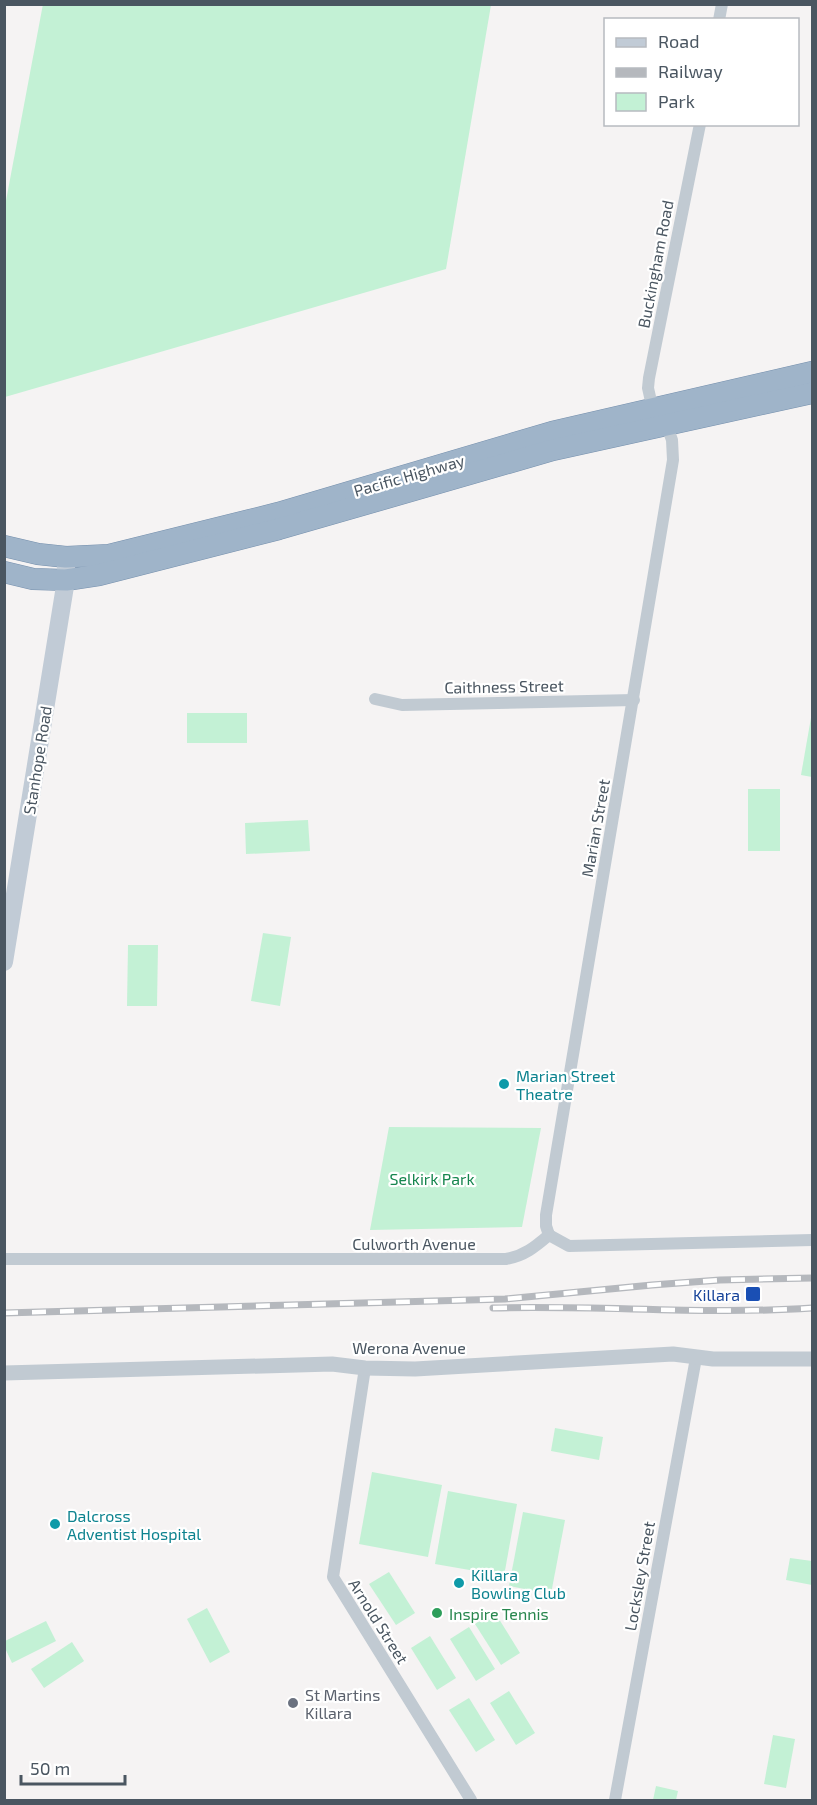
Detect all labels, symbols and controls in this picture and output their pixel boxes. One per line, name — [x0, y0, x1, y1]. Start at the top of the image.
legend — [604, 18, 799, 126]
text: Road — [658, 30, 699, 52]
text: Railway — [658, 60, 723, 82]
text: Park — [658, 90, 695, 112]
street label: Buckingham Road — [633, 199, 677, 329]
street label: Pacific Highway — [351, 450, 467, 500]
street label: Caithness Street — [444, 675, 564, 697]
street label: Stanhope Road — [19, 704, 55, 816]
street label: Marian Street — [577, 777, 613, 879]
place label: Marian Street Theatre — [516, 1066, 615, 1103]
marker: Marian Street Theatre — [497, 1077, 511, 1091]
park label: Selkirk Park — [389, 1169, 475, 1188]
street label: Culworth Avenue — [352, 1234, 476, 1253]
place label: Killara — [693, 1285, 740, 1304]
marker: Killara — [744, 1285, 762, 1303]
street label: Werona Avenue — [352, 1338, 466, 1357]
place label: Dalcross Adventist Hospital — [67, 1506, 201, 1543]
marker: Dalcross Adventist Hospital — [48, 1517, 62, 1531]
street label: Locksley Street — [620, 1520, 658, 1632]
place label: Killara Bowling Club — [471, 1565, 566, 1602]
street label: Arnold Street — [345, 1575, 413, 1667]
marker: Killara Bowling Club — [452, 1576, 466, 1590]
place label: Inspire Tennis — [449, 1604, 549, 1623]
marker: Inspire Tennis — [430, 1606, 444, 1620]
place label: St Martins Killara — [305, 1685, 380, 1722]
marker: St Martins Killara — [286, 1696, 300, 1710]
scale bar — [21, 1748, 124, 1786]
text: 50 m — [30, 1757, 70, 1779]

